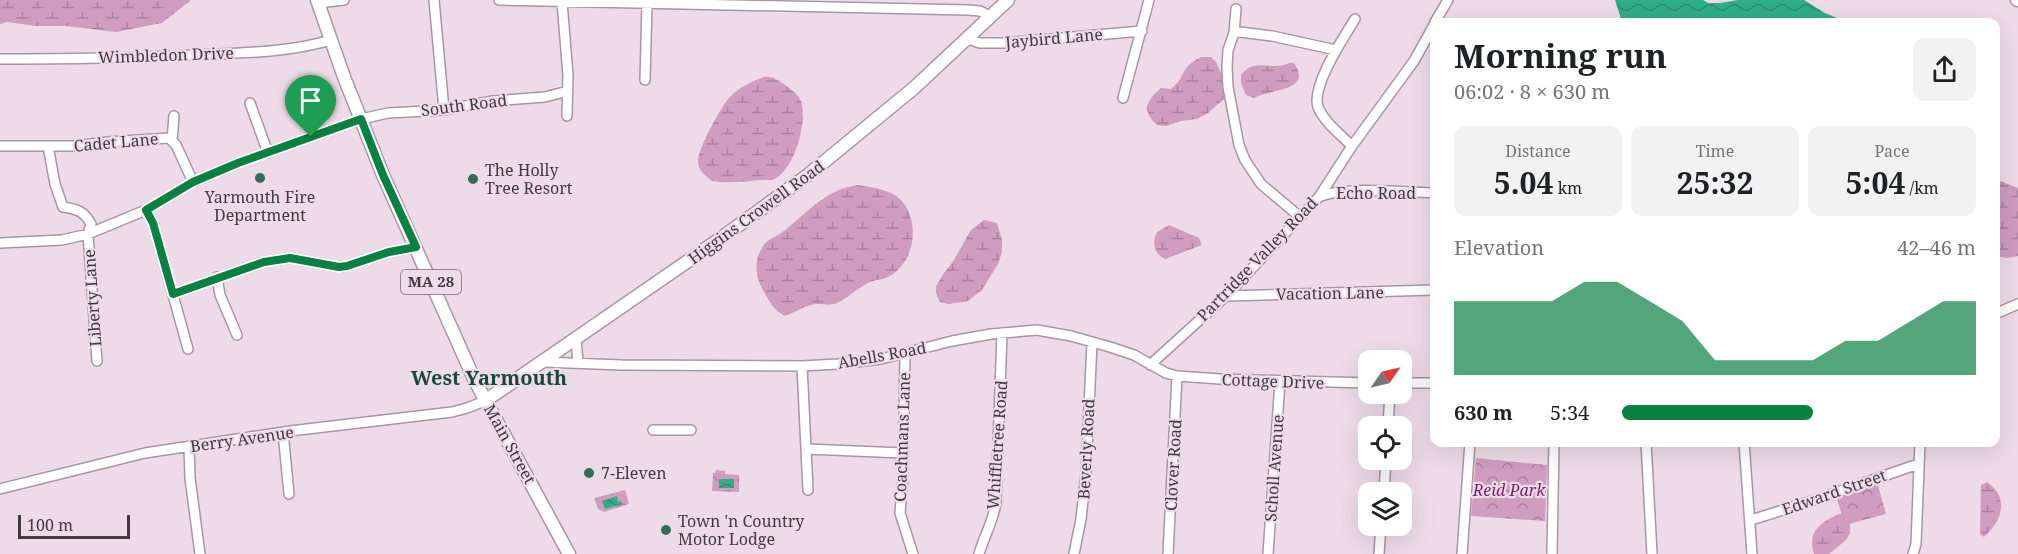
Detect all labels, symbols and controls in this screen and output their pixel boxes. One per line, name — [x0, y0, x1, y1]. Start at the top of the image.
street label: Jaybird Lane — [1003, 23, 1104, 53]
text: Morning run — [1454, 33, 1667, 78]
button: share — [1913, 38, 1976, 101]
street label: Wimbledon Drive — [98, 42, 234, 68]
pin — [285, 75, 336, 137]
text: 06:02 · 8 × 630 m — [1454, 78, 1610, 105]
icon: arrive — [294, 84, 327, 117]
street label: South Road — [420, 89, 508, 121]
street label: Cadet Lane — [73, 127, 159, 157]
text: Distance — [1505, 140, 1571, 162]
text: Time — [1696, 140, 1734, 162]
text: Pace — [1874, 140, 1910, 162]
street label: Higgins Crowell Road — [683, 155, 829, 269]
place label: The Holly Tree Resort — [485, 159, 573, 199]
text: 5.04 — [1494, 162, 1554, 203]
text: 25:32 — [1677, 162, 1753, 203]
text: 5:04 — [1845, 162, 1905, 203]
marker: Yarmouth Fire Department — [253, 171, 267, 185]
marker: The Holly Tree Resort — [466, 172, 480, 186]
text: km — [1554, 177, 1582, 199]
text: /km — [1905, 177, 1939, 199]
street label: Echo Road — [1336, 182, 1416, 204]
place label: Yarmouth Fire Department — [204, 186, 315, 226]
street label: Partridge Valley Road — [1192, 192, 1322, 326]
text: Elevation — [1454, 234, 1544, 261]
text: 42–46 m — [1897, 234, 1976, 261]
street label: Liberty Lane — [78, 249, 106, 347]
road number: MA 28 — [401, 270, 461, 294]
street label: Vacation Lane — [1276, 281, 1384, 305]
street label: Abells Road — [836, 336, 928, 374]
north arrow — [1358, 350, 1412, 404]
map controls — [1358, 350, 1412, 536]
district label: West Yarmouth — [411, 364, 567, 391]
street label: Cottage Drive — [1221, 368, 1325, 394]
street label: Coachmans Lane — [889, 372, 915, 502]
street label: Whiffletree Road — [982, 379, 1013, 510]
street label: Beverly Road — [1072, 398, 1100, 500]
text: 630 m — [1454, 399, 1513, 426]
text: 5:34 — [1550, 399, 1589, 426]
street label: Main Street — [479, 400, 541, 488]
street label: Scholl Avenue — [1259, 414, 1289, 522]
button: locate — [1358, 416, 1412, 470]
street label: Clover Road — [1160, 418, 1186, 512]
street label: Berry Avenue — [189, 421, 295, 457]
place label: 7-Eleven — [601, 462, 667, 484]
street label: Edward Street — [1779, 464, 1889, 520]
marker: 7-Eleven — [582, 466, 596, 480]
park label: Reid Park — [1472, 479, 1546, 501]
button: layers — [1358, 482, 1412, 536]
place label: Town 'n Country Motor Lodge — [678, 510, 805, 550]
scale bar — [18, 512, 130, 540]
text: 100 m — [27, 514, 73, 536]
marker: Town 'n Country Motor Lodge — [659, 523, 673, 537]

